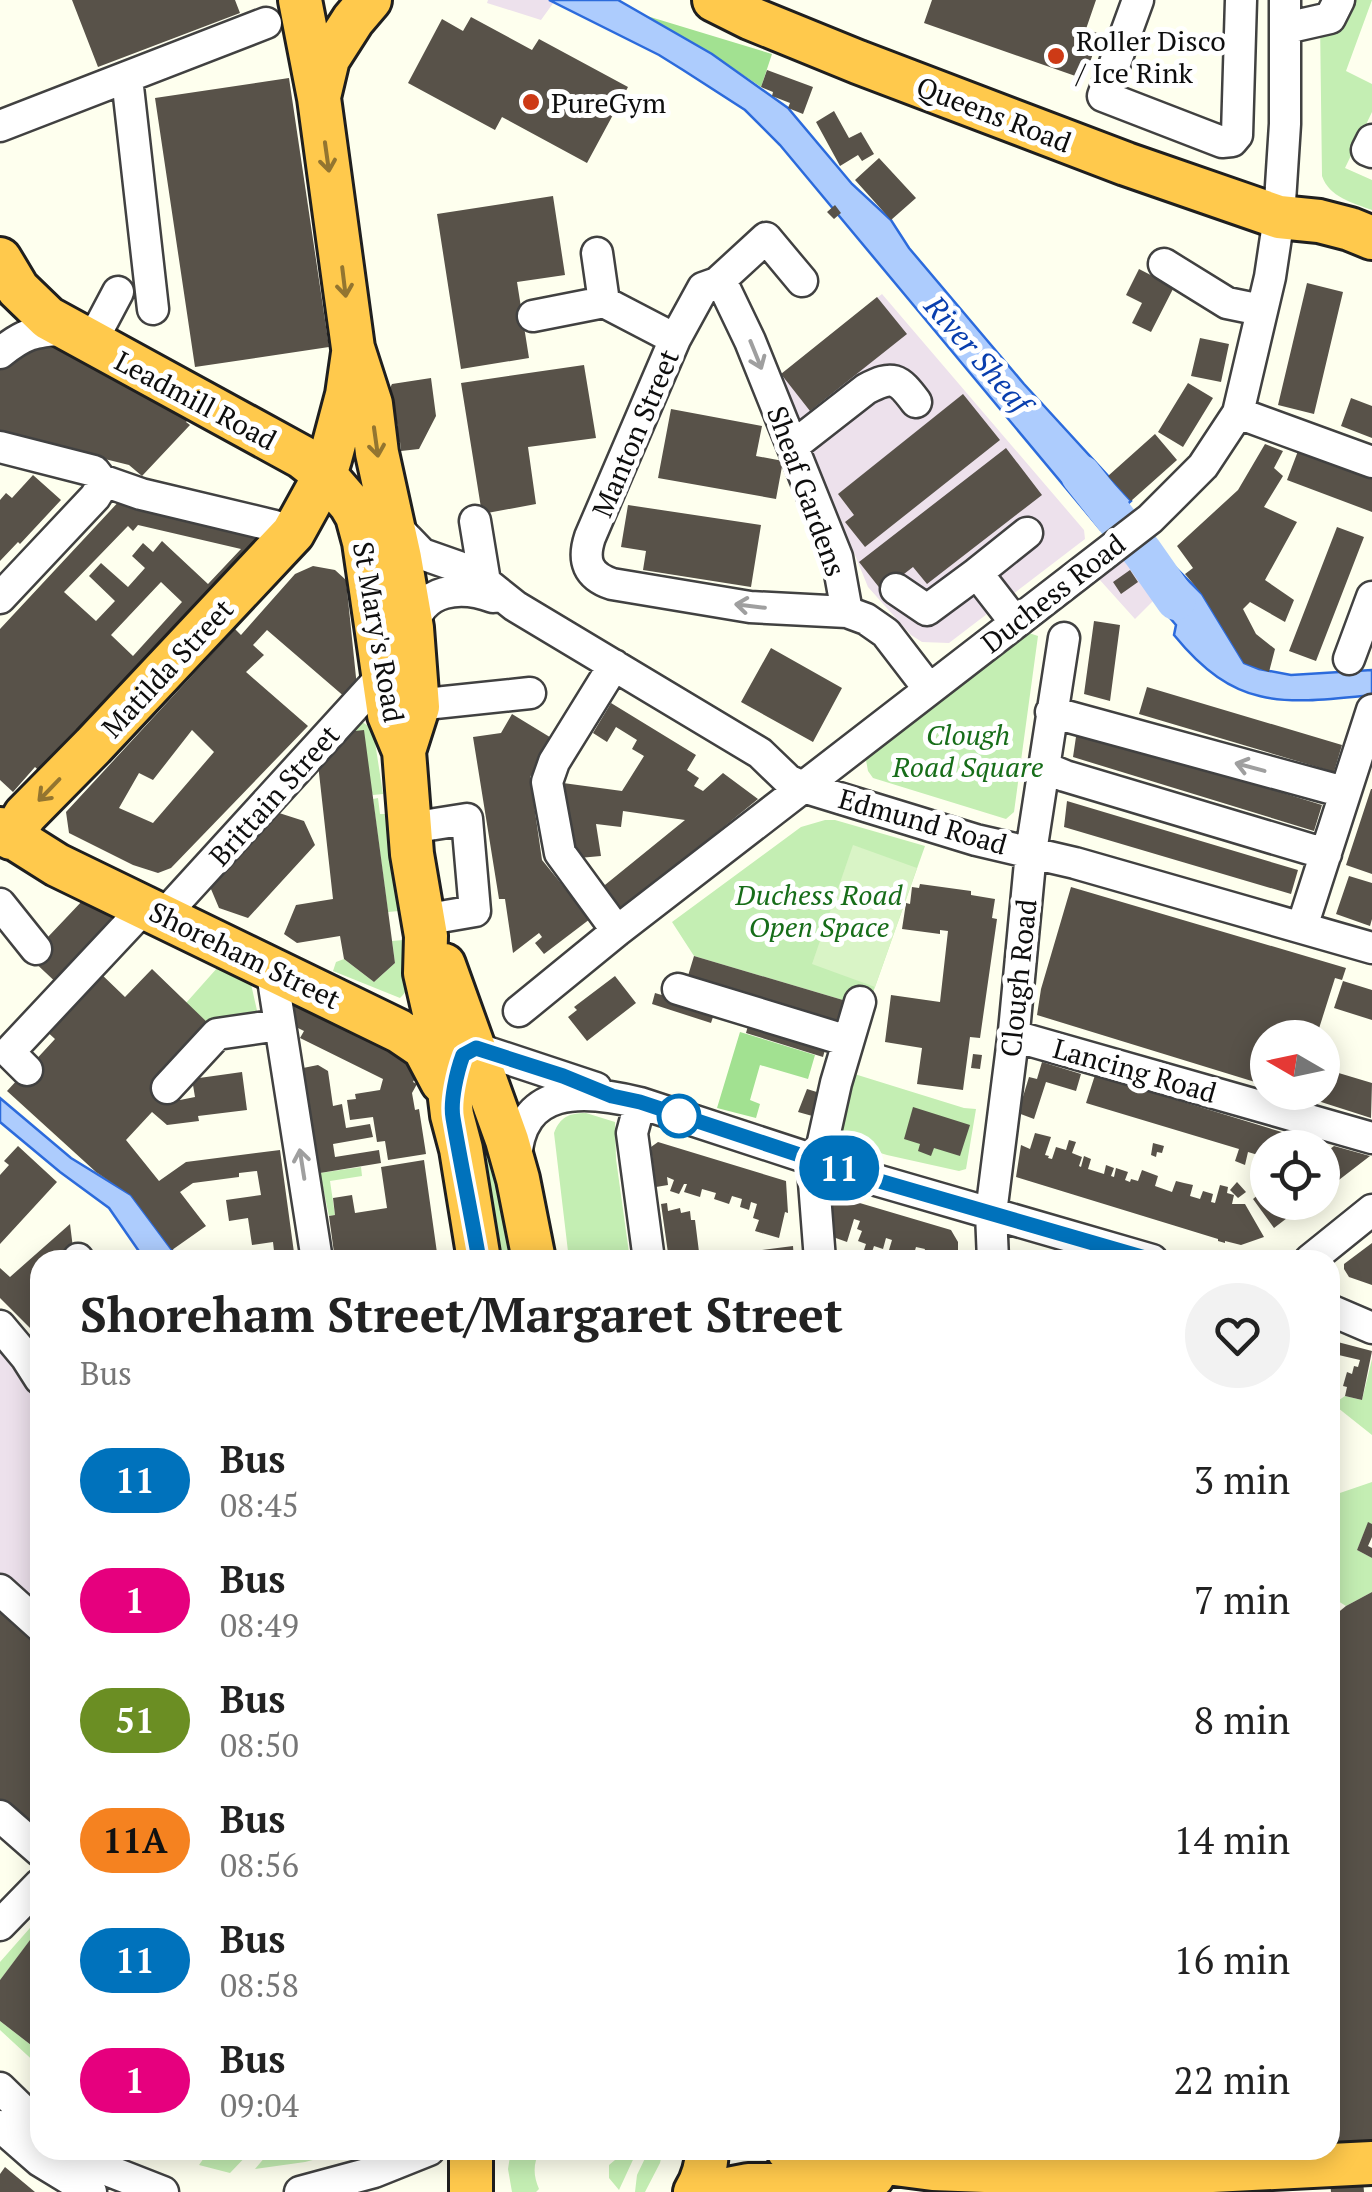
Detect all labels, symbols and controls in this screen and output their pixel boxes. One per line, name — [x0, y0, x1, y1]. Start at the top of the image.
place label: Roller Disco / Ice Rink — [1074, 22, 1226, 91]
marker: Roller Disco / Ice Rink — [1045, 45, 1067, 67]
street label: Queens Road — [911, 68, 1077, 160]
place label: PureGym — [551, 84, 666, 121]
marker: PureGym — [520, 91, 542, 113]
one-way arrow — [319, 141, 337, 173]
one-way arrow — [336, 266, 354, 298]
water label: River Sheaf — [915, 286, 1043, 425]
one-way arrow — [749, 340, 767, 370]
street label: Leadmill Road — [109, 342, 283, 458]
street label: Manton Street — [583, 343, 687, 523]
street label: Sheaf Gardens — [759, 401, 855, 581]
one-way arrow — [367, 425, 385, 458]
street label: Duchess Road — [973, 525, 1133, 661]
street label: St Mary's Road — [345, 539, 413, 725]
street label: Matilda Street — [93, 590, 241, 745]
one-way arrow — [734, 596, 766, 615]
street label: Brittain Street — [201, 716, 348, 873]
park label: Clough Road Square — [891, 716, 1044, 785]
one-way arrow — [1235, 756, 1266, 775]
one-way arrow — [38, 778, 62, 802]
street label: Edmund Road — [834, 779, 1012, 863]
park label: Duchess Road Open Space — [735, 876, 903, 945]
street label: Shoreham Street — [143, 893, 347, 1017]
street label: Clough Road — [991, 897, 1045, 1059]
north arrow — [1250, 1020, 1340, 1110]
map controls — [1250, 1020, 1340, 1220]
street label: Lancing Road — [1049, 1029, 1221, 1111]
unlabelled marker — [658, 1095, 700, 1137]
button: locate — [1250, 1130, 1340, 1220]
line badge: 11 — [794, 1136, 884, 1200]
text: 11 — [819, 1145, 859, 1191]
one-way arrow — [292, 1148, 311, 1180]
text: Shoreham Street/Margaret Street — [80, 1282, 843, 1346]
button: heart — [1185, 1283, 1290, 1388]
text: Bus — [80, 1352, 132, 1394]
text: Bus — [220, 1434, 285, 1484]
text: 3 min — [1194, 1455, 1290, 1505]
text: 11 — [115, 1457, 155, 1503]
text: 08:45 — [220, 1484, 299, 1526]
text: Bus — [220, 1554, 285, 1604]
text: 7 min — [1194, 1575, 1290, 1625]
text: 1 — [125, 1577, 145, 1623]
text: 08:49 — [220, 1604, 299, 1646]
text: Bus — [220, 1674, 285, 1724]
text: 8 min — [1194, 1695, 1290, 1745]
text: 51 — [115, 1697, 155, 1743]
text: 08:50 — [220, 1724, 299, 1766]
text: Bus — [220, 1794, 285, 1844]
text: 14 min — [1173, 1815, 1290, 1865]
text: 11A — [102, 1817, 168, 1863]
text: 08:56 — [220, 1844, 299, 1886]
text: Bus — [220, 1914, 285, 1964]
text: 16 min — [1173, 1935, 1290, 1985]
text: 11 — [115, 1937, 155, 1983]
text: 08:58 — [220, 1964, 299, 2006]
text: Bus — [220, 2034, 285, 2084]
text: 22 min — [1173, 2055, 1290, 2105]
text: 1 — [125, 2057, 145, 2103]
text: 09:04 — [220, 2084, 299, 2126]

